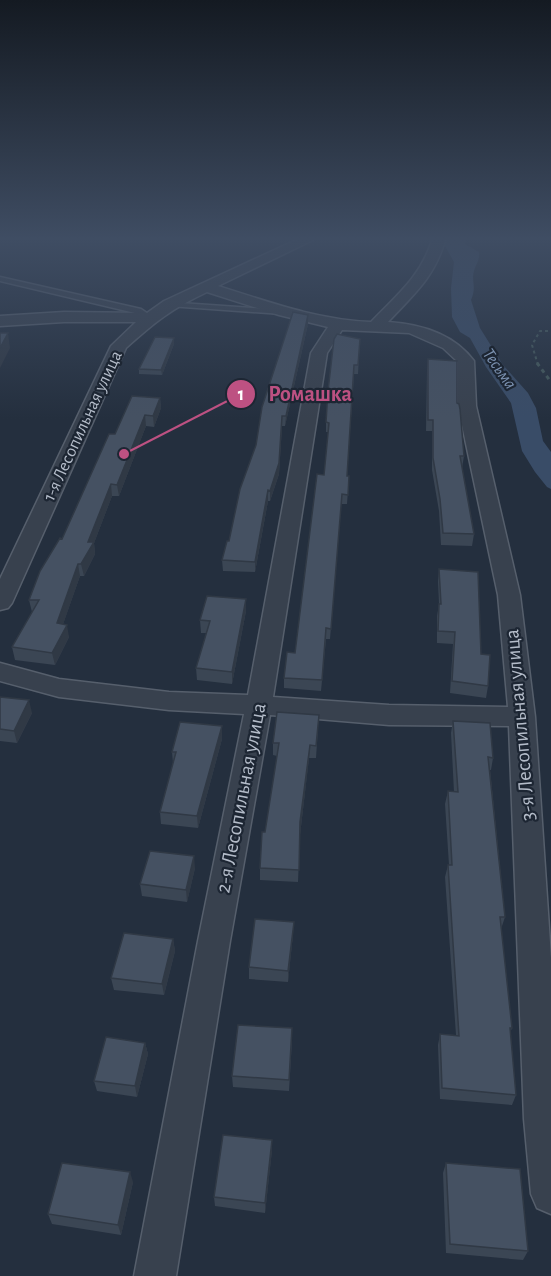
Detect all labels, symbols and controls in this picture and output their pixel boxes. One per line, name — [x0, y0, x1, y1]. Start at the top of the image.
water label: Тесьма — [479, 345, 519, 393]
street label: 1-я Лесопильная улица — [40, 348, 126, 504]
callout: Ромашка — [226, 374, 364, 414]
text: Ромашка — [268, 383, 352, 405]
text: 1 — [238, 386, 244, 404]
street label: 3-я Лесопильная улица — [501, 628, 539, 822]
street label: 2-я Лесопильная улица — [212, 701, 270, 895]

